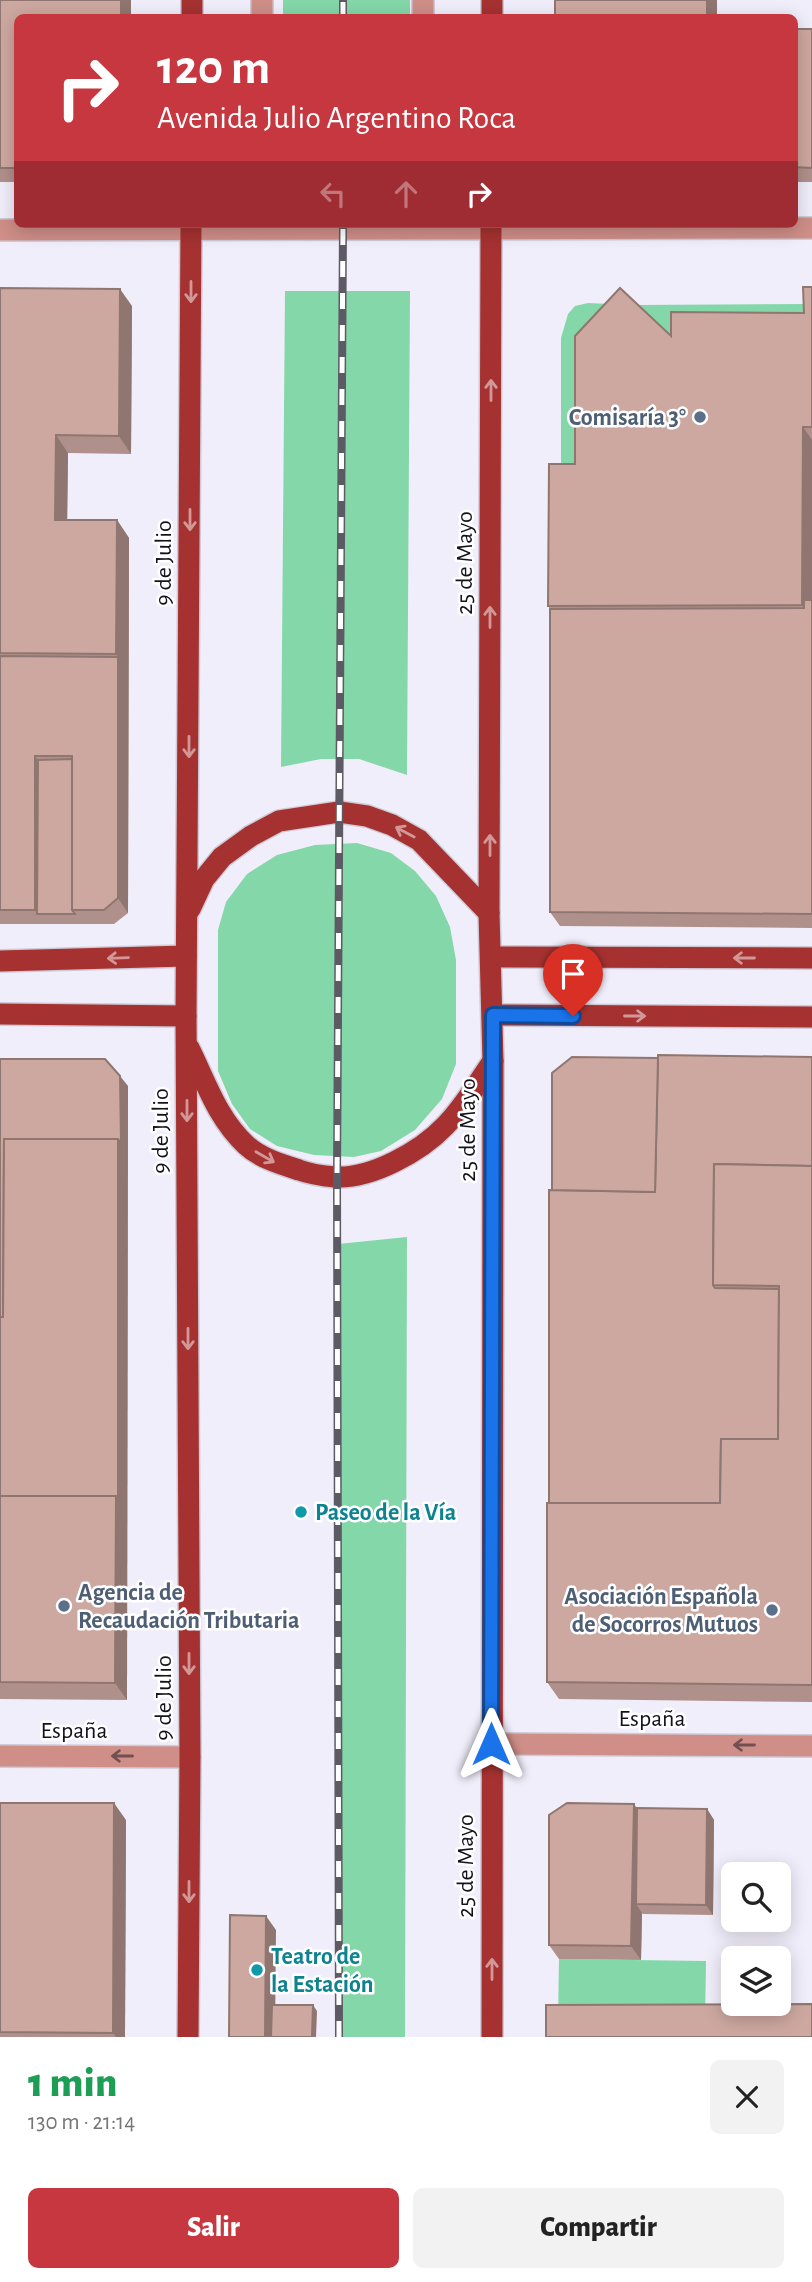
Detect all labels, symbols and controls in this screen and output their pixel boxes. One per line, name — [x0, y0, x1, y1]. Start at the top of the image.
icon: right — [42, 42, 133, 133]
text: 120 m — [157, 44, 270, 93]
text: Avenida Julio Argentino Roca — [157, 102, 516, 134]
icon: left — [314, 175, 352, 213]
icon: ahead — [387, 175, 425, 213]
icon: right — [460, 175, 498, 213]
one-way arrow — [184, 280, 198, 303]
one-way arrow — [484, 379, 498, 402]
place label: Comisaría 3° — [569, 406, 686, 430]
marker: Comisaría 3° — [692, 409, 708, 425]
one-way arrow — [183, 508, 197, 531]
street label: 25 de Mayo — [453, 511, 477, 615]
street label: 9 de Julio — [152, 520, 176, 606]
one-way arrow — [483, 606, 497, 629]
one-way arrow — [182, 735, 195, 758]
one-way arrow — [396, 825, 416, 839]
one-way arrow — [483, 834, 497, 857]
pin — [543, 944, 603, 1016]
one-way arrow — [107, 951, 130, 964]
one-way arrow — [733, 951, 756, 965]
icon: arrive — [554, 955, 592, 993]
one-way arrow — [623, 1009, 646, 1023]
street label: 25 de Mayo — [456, 1078, 480, 1182]
street label: 9 de Julio — [149, 1088, 173, 1174]
one-way arrow — [180, 1099, 194, 1122]
one-way arrow — [254, 1151, 275, 1164]
one-way arrow — [181, 1327, 195, 1350]
place label: Paseo de la Vía — [315, 1501, 456, 1525]
marker: Paseo de la Vía — [293, 1504, 309, 1520]
place label: Agencia de Recaudación Tributaria — [78, 1581, 300, 1633]
place label: Asociación Española de Socorros Mutuos — [564, 1585, 758, 1637]
marker: Agencia de Recaudación Tributaria — [56, 1598, 72, 1614]
marker: Asociación Española de Socorros Mutuos — [764, 1602, 780, 1618]
one-way arrow — [182, 1652, 196, 1675]
street label: 9 de Julio — [152, 1655, 176, 1741]
position arrow — [454, 1707, 528, 1781]
street label: España — [619, 1707, 685, 1731]
street label: España — [41, 1719, 107, 1743]
one-way arrow — [733, 1738, 756, 1752]
one-way arrow — [110, 1749, 133, 1763]
street label: 25 de Mayo — [454, 1814, 478, 1918]
map controls — [721, 1862, 791, 2016]
button: search — [721, 1862, 791, 1932]
one-way arrow — [182, 1880, 196, 1903]
place label: Teatro de la Estación — [271, 1945, 373, 1997]
button: layers — [721, 1946, 791, 2016]
one-way arrow — [485, 1958, 499, 1981]
marker: Teatro de la Estación — [249, 1962, 265, 1978]
button: close — [710, 2060, 784, 2134]
text: 1 min — [28, 2062, 117, 2104]
text: 130 m · 21:14 — [28, 2111, 135, 2134]
button: Salir — [28, 2188, 399, 2268]
button: Compartir — [413, 2188, 784, 2268]

